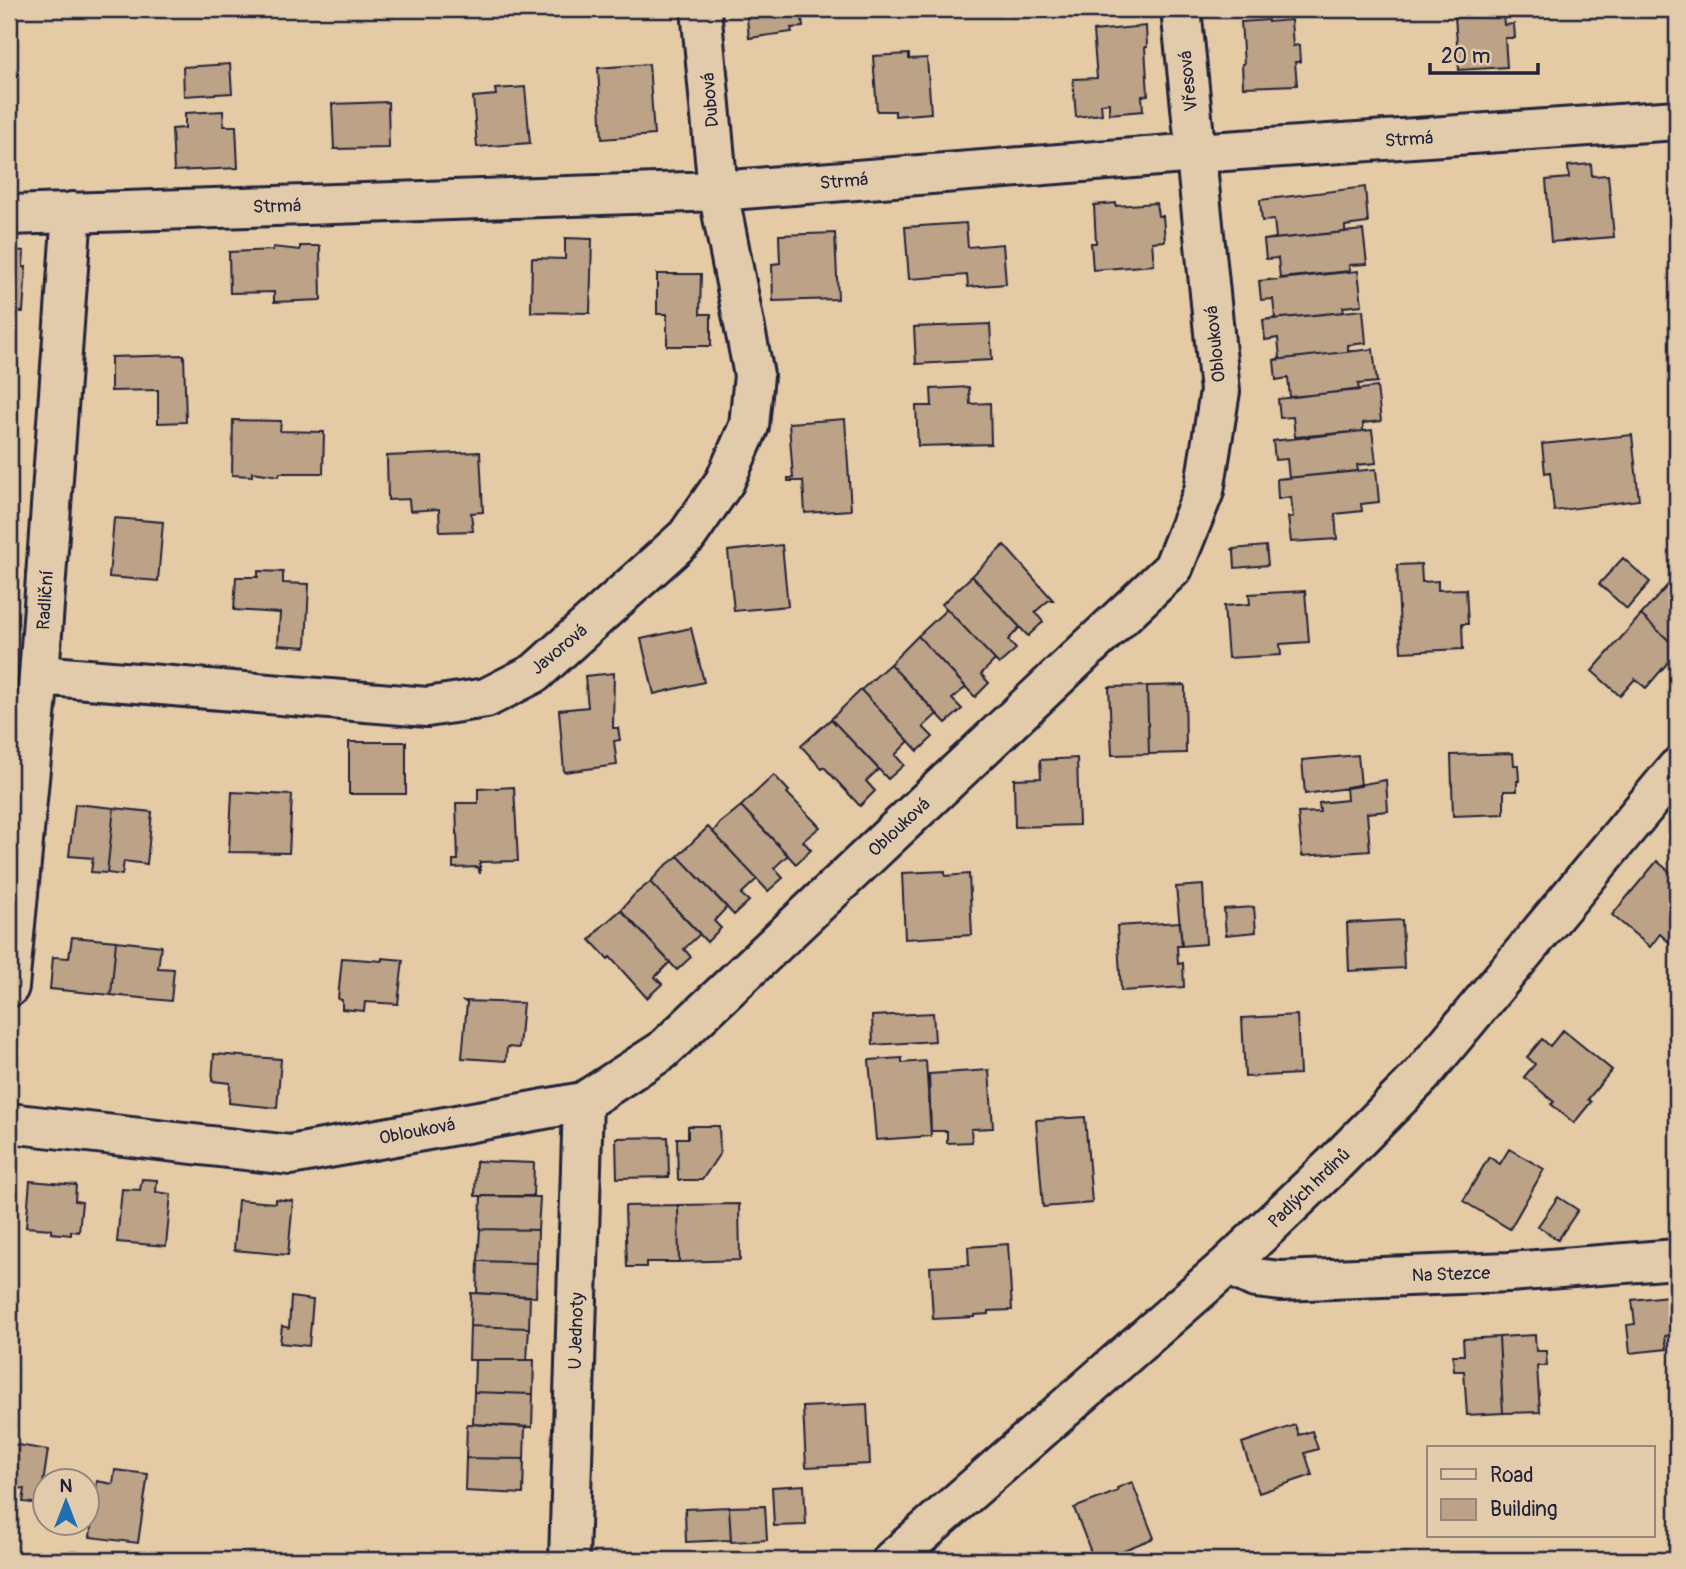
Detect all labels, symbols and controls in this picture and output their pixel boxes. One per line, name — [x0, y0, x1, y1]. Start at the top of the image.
scale bar — [1430, 32, 1539, 76]
text: 20 m — [1441, 43, 1490, 70]
street label: Vřesová — [1174, 49, 1203, 112]
street label: Dubová — [697, 72, 724, 128]
street label: Strmá — [1384, 126, 1434, 153]
street label: Strmá — [819, 168, 869, 195]
street label: Strmá — [252, 194, 302, 219]
street label: Oblouková — [1200, 304, 1231, 383]
street label: Radliční — [32, 569, 59, 631]
street label: Javorová — [526, 619, 592, 680]
street label: Oblouková — [863, 793, 935, 862]
street label: Oblouková — [377, 1113, 457, 1150]
street label: Padlých hrdinů — [1263, 1143, 1355, 1233]
street label: Na Stezce — [1411, 1262, 1491, 1287]
street label: U Jednoty — [564, 1292, 589, 1370]
legend — [1427, 1446, 1654, 1538]
text: Road — [1490, 1462, 1534, 1489]
north arrow — [32, 1468, 102, 1538]
text: N — [60, 1474, 73, 1498]
text: Building — [1490, 1496, 1557, 1523]

